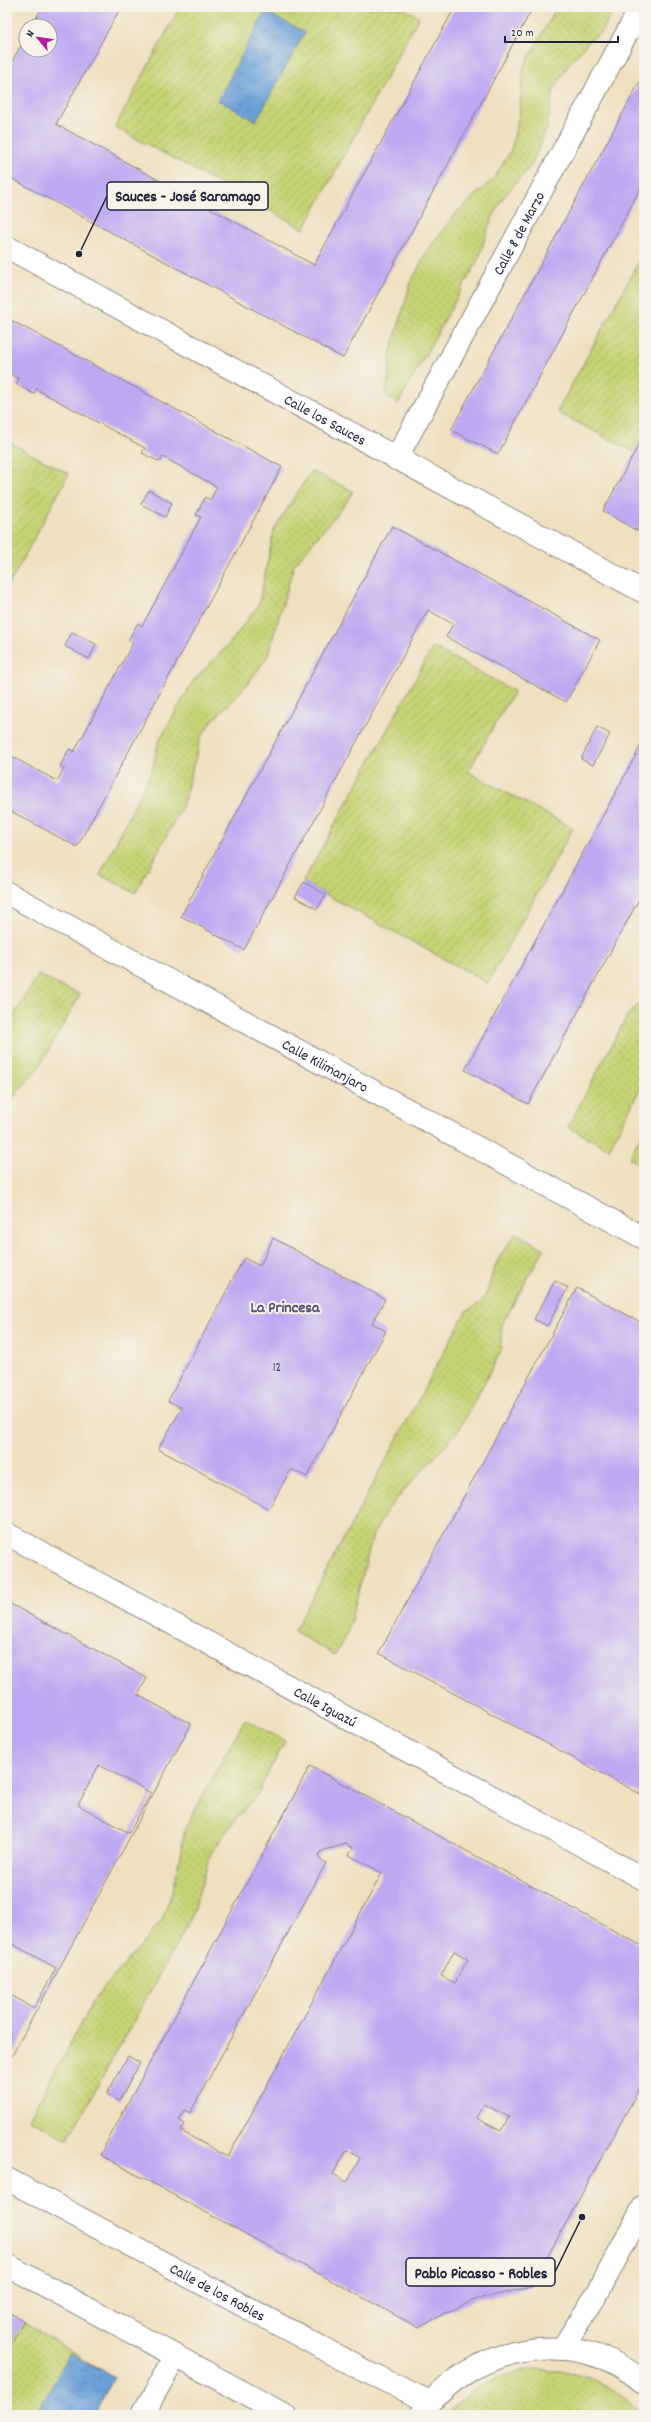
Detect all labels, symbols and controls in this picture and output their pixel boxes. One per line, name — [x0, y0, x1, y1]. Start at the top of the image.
north arrow — [18, 18, 58, 58]
scale bar — [505, 18, 618, 44]
text: 20 m — [511, 25, 534, 42]
text: N — [23, 27, 40, 40]
callout: Sauces - José Saramago — [107, 182, 268, 210]
text: Sauces - José Saramago — [115, 186, 261, 209]
street label: Calle 8 de Marzo — [489, 188, 552, 280]
street label: Calle los Sauces — [279, 390, 370, 452]
street label: Calle Kilimanjaro — [277, 1035, 372, 1100]
district label: La Princesa — [251, 1297, 321, 1320]
house number: 12 — [273, 1359, 281, 1378]
street label: Calle Iguazú — [289, 1682, 360, 1734]
callout: Pablo Picasso - Robles — [406, 2258, 555, 2286]
street label: Calle de los Robles — [165, 2259, 269, 2328]
text: Pablo Picasso - Robles — [414, 2263, 548, 2286]

